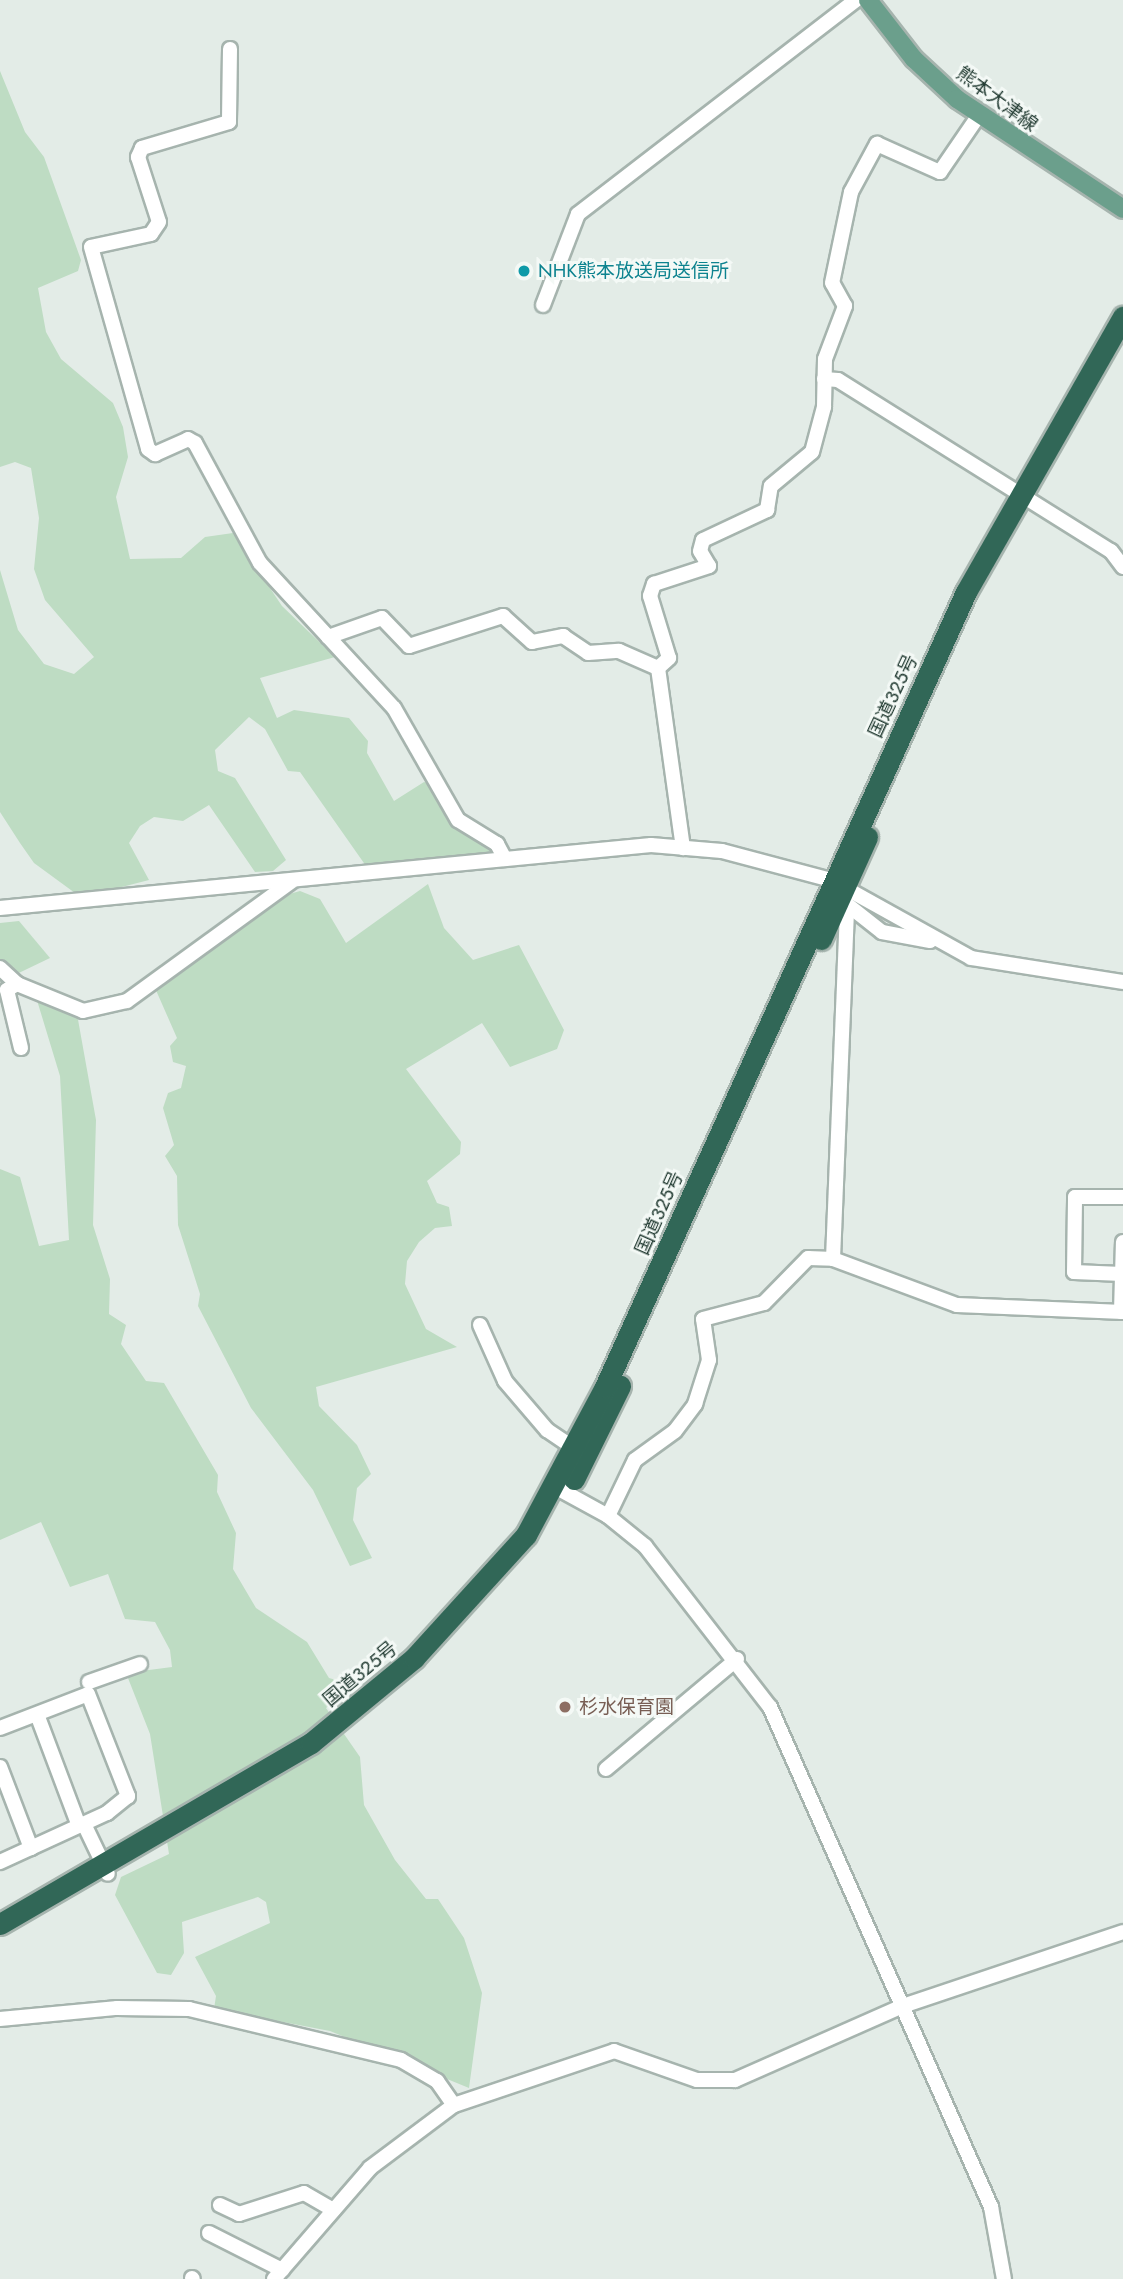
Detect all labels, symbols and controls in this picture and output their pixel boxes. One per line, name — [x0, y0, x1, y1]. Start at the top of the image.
street label: 熊本大津線 — [952, 62, 1042, 136]
place label: NHK熊本放送局送信所 — [538, 260, 729, 282]
marker: NHK熊本放送局送信所 — [516, 263, 532, 279]
street label: 国道325号 — [864, 651, 922, 741]
street label: 国道325号 — [631, 1168, 687, 1258]
street label: 国道325号 — [319, 1637, 401, 1711]
place label: 杉水保育園 — [579, 1696, 674, 1718]
marker: 杉水保育園 — [557, 1699, 573, 1715]

